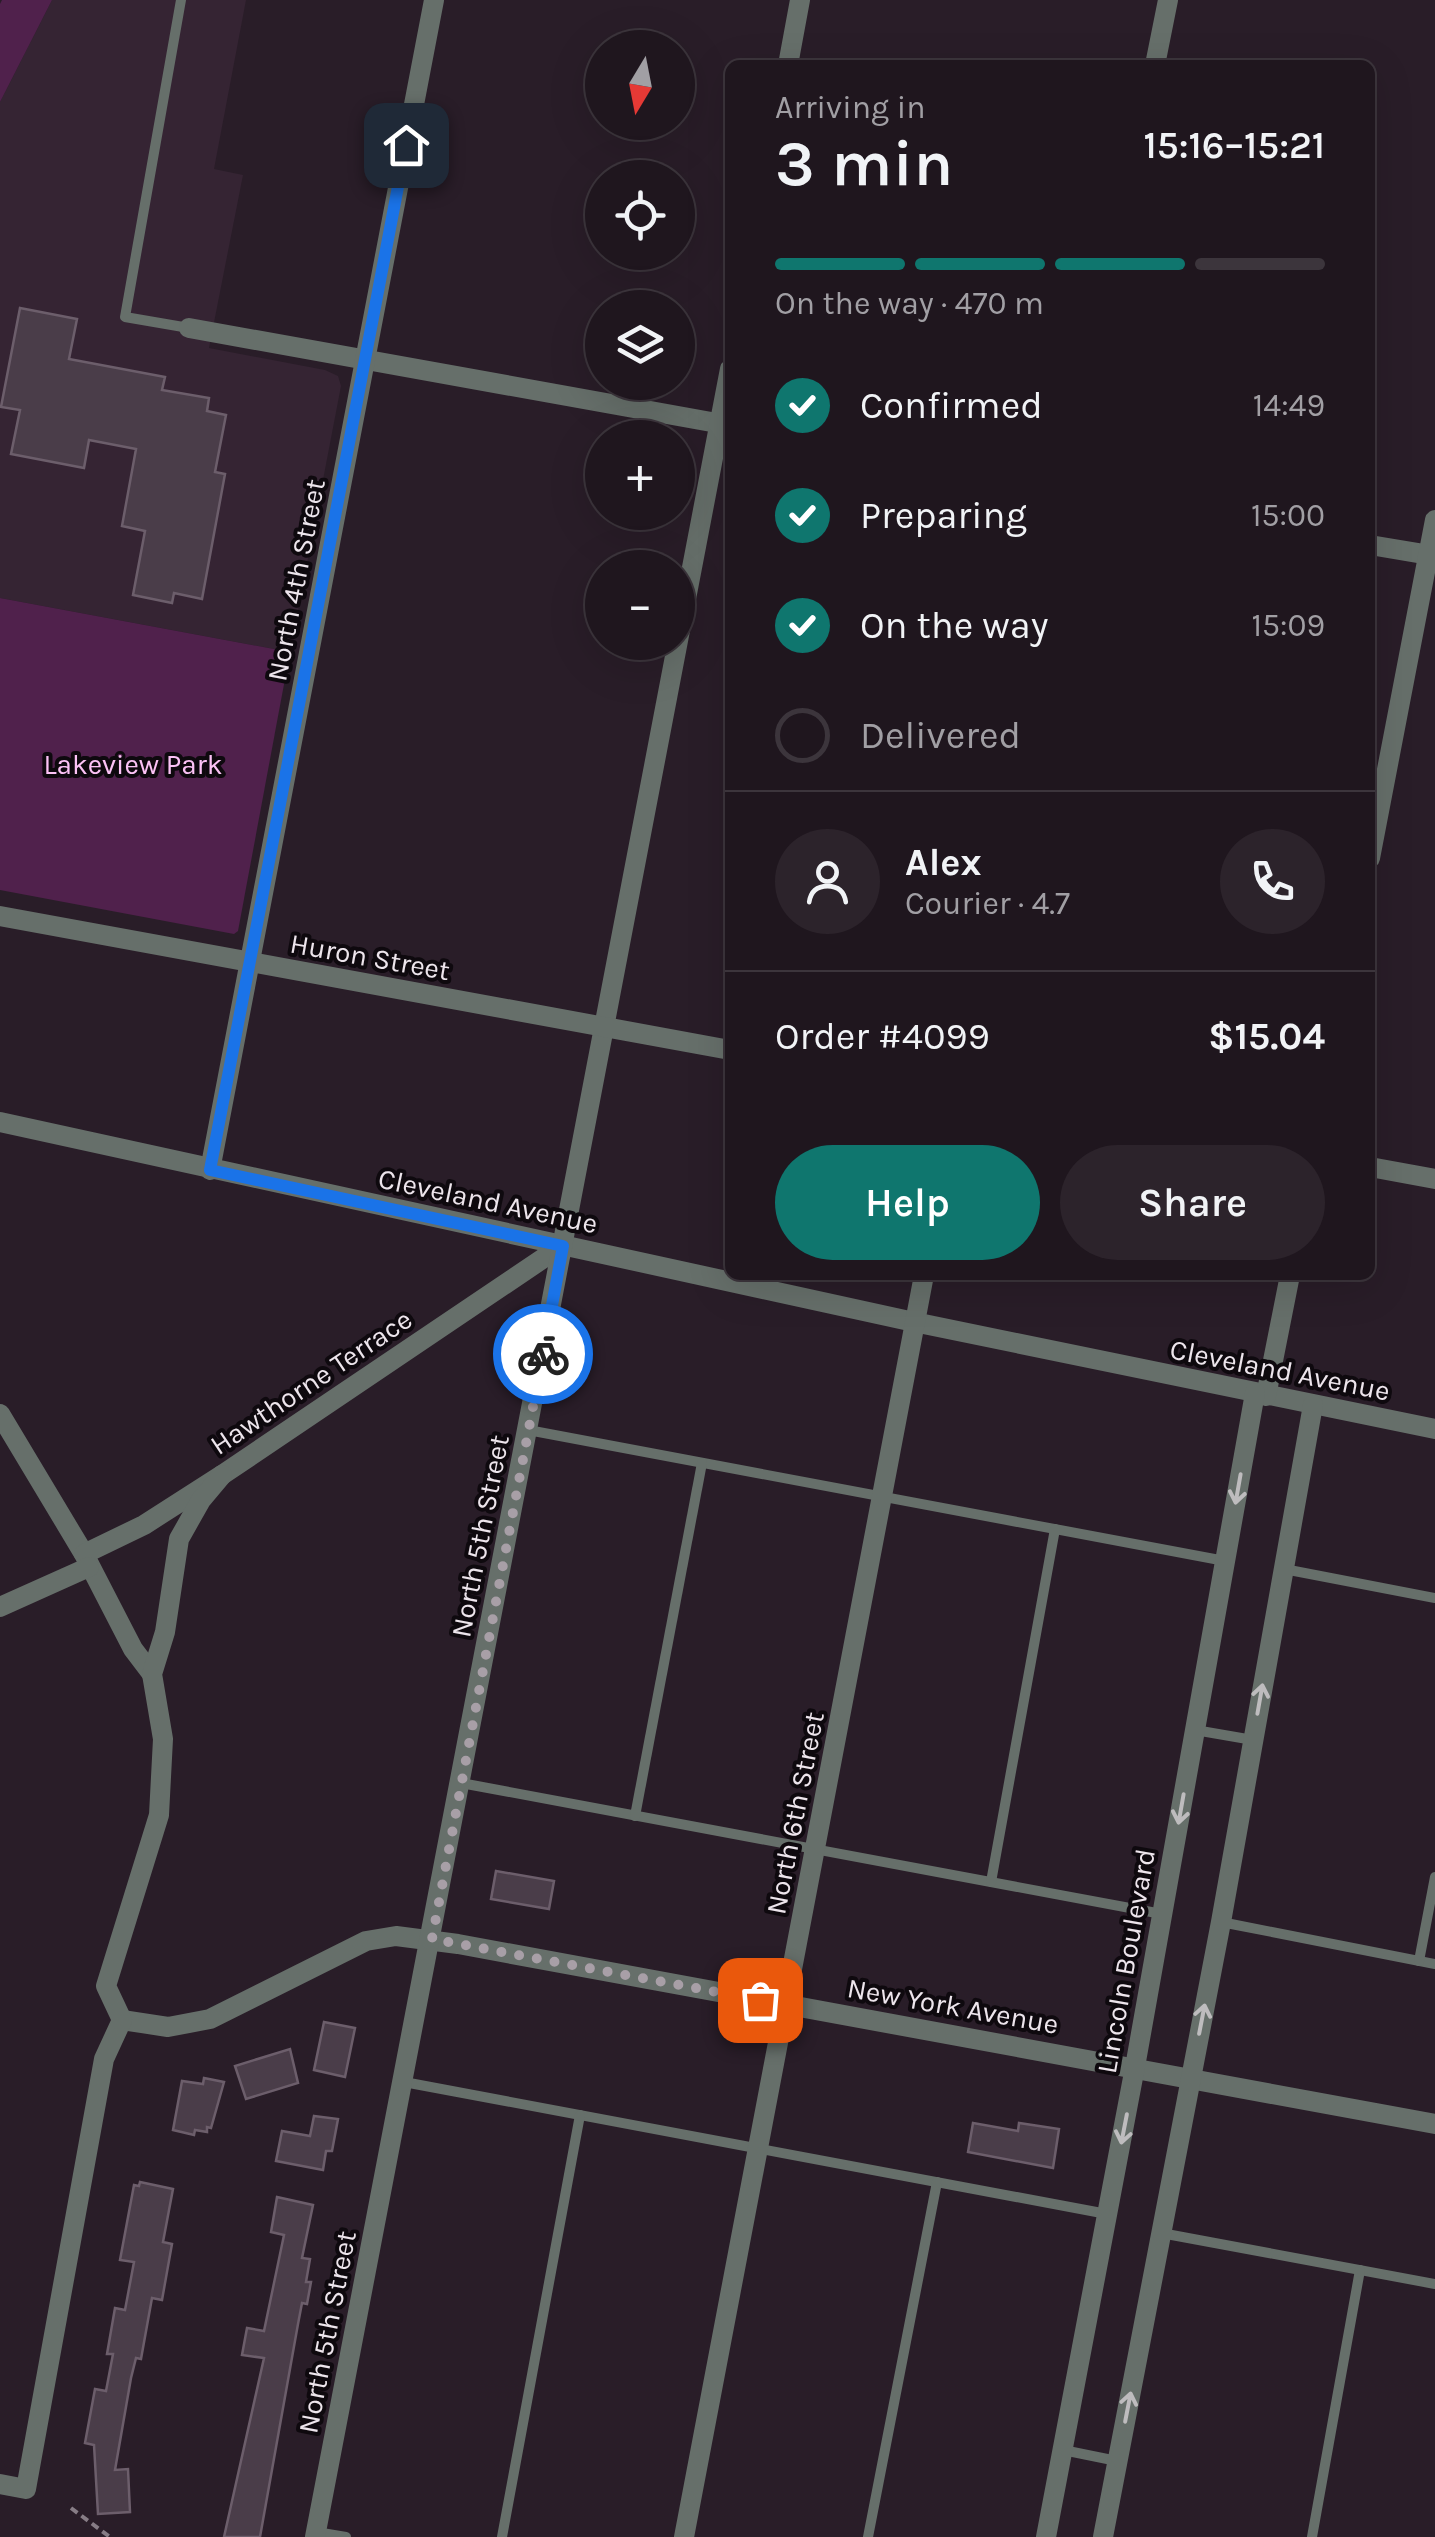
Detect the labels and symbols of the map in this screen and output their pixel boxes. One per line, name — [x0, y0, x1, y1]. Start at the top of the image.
north arrow — [585, 30, 695, 140]
pin — [364, 103, 449, 188]
street label: North 4th Street — [260, 476, 332, 684]
park label: Lakeview Park — [43, 748, 223, 781]
street label: Huron Street — [288, 927, 452, 987]
street label: Cleveland Avenue — [375, 1162, 601, 1240]
street label: Hawthorne Terrace — [204, 1302, 418, 1462]
courier — [493, 1304, 593, 1404]
street label: Cleveland Avenue — [1167, 1332, 1393, 1408]
street label: North 5th Street — [444, 1432, 516, 1640]
one-way arrow — [1228, 1473, 1247, 1505]
one-way arrow — [1251, 1683, 1270, 1716]
street label: North 6th Street — [759, 1709, 831, 1917]
one-way arrow — [1171, 1793, 1190, 1825]
street label: Lincoln Boulevard — [1090, 1846, 1162, 2076]
pin — [718, 1958, 803, 2043]
street label: New York Avenue — [845, 1971, 1061, 2041]
one-way arrow — [1194, 2004, 1213, 2036]
one-way arrow — [1113, 2112, 1132, 2144]
street label: North 5th Street — [291, 2228, 363, 2436]
one-way arrow — [1119, 2391, 1138, 2424]

